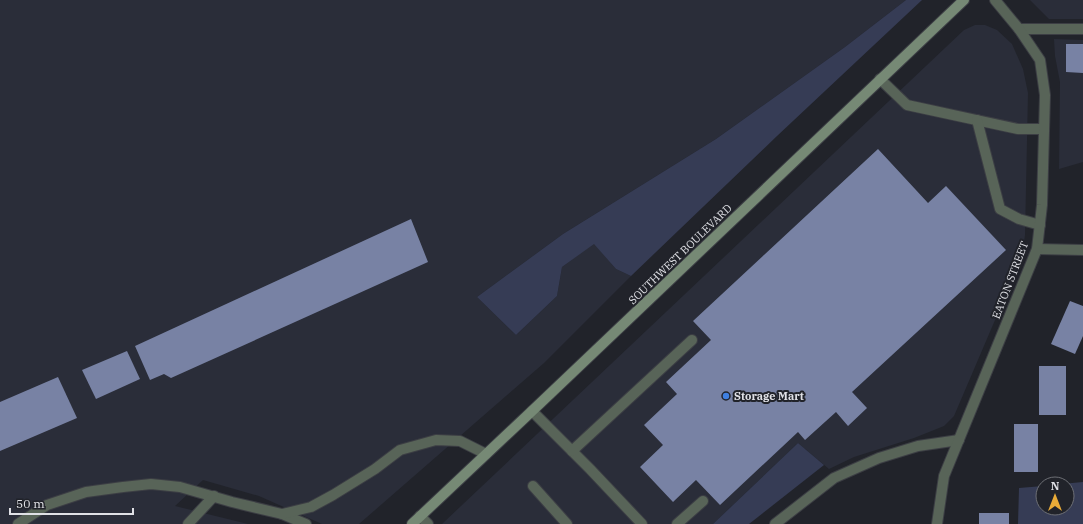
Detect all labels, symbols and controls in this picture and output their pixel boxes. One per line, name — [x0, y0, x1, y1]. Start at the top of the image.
street label: SOUTHWEST BOULEVARD — [625, 201, 735, 307]
street label: EATON STREET — [989, 239, 1031, 321]
place label: Storage Mart — [734, 389, 804, 403]
marker: Storage Mart — [721, 391, 731, 401]
north arrow — [1035, 476, 1075, 516]
text: N — [1051, 479, 1060, 493]
scale bar — [10, 490, 133, 516]
text: 50 m — [16, 496, 45, 511]

